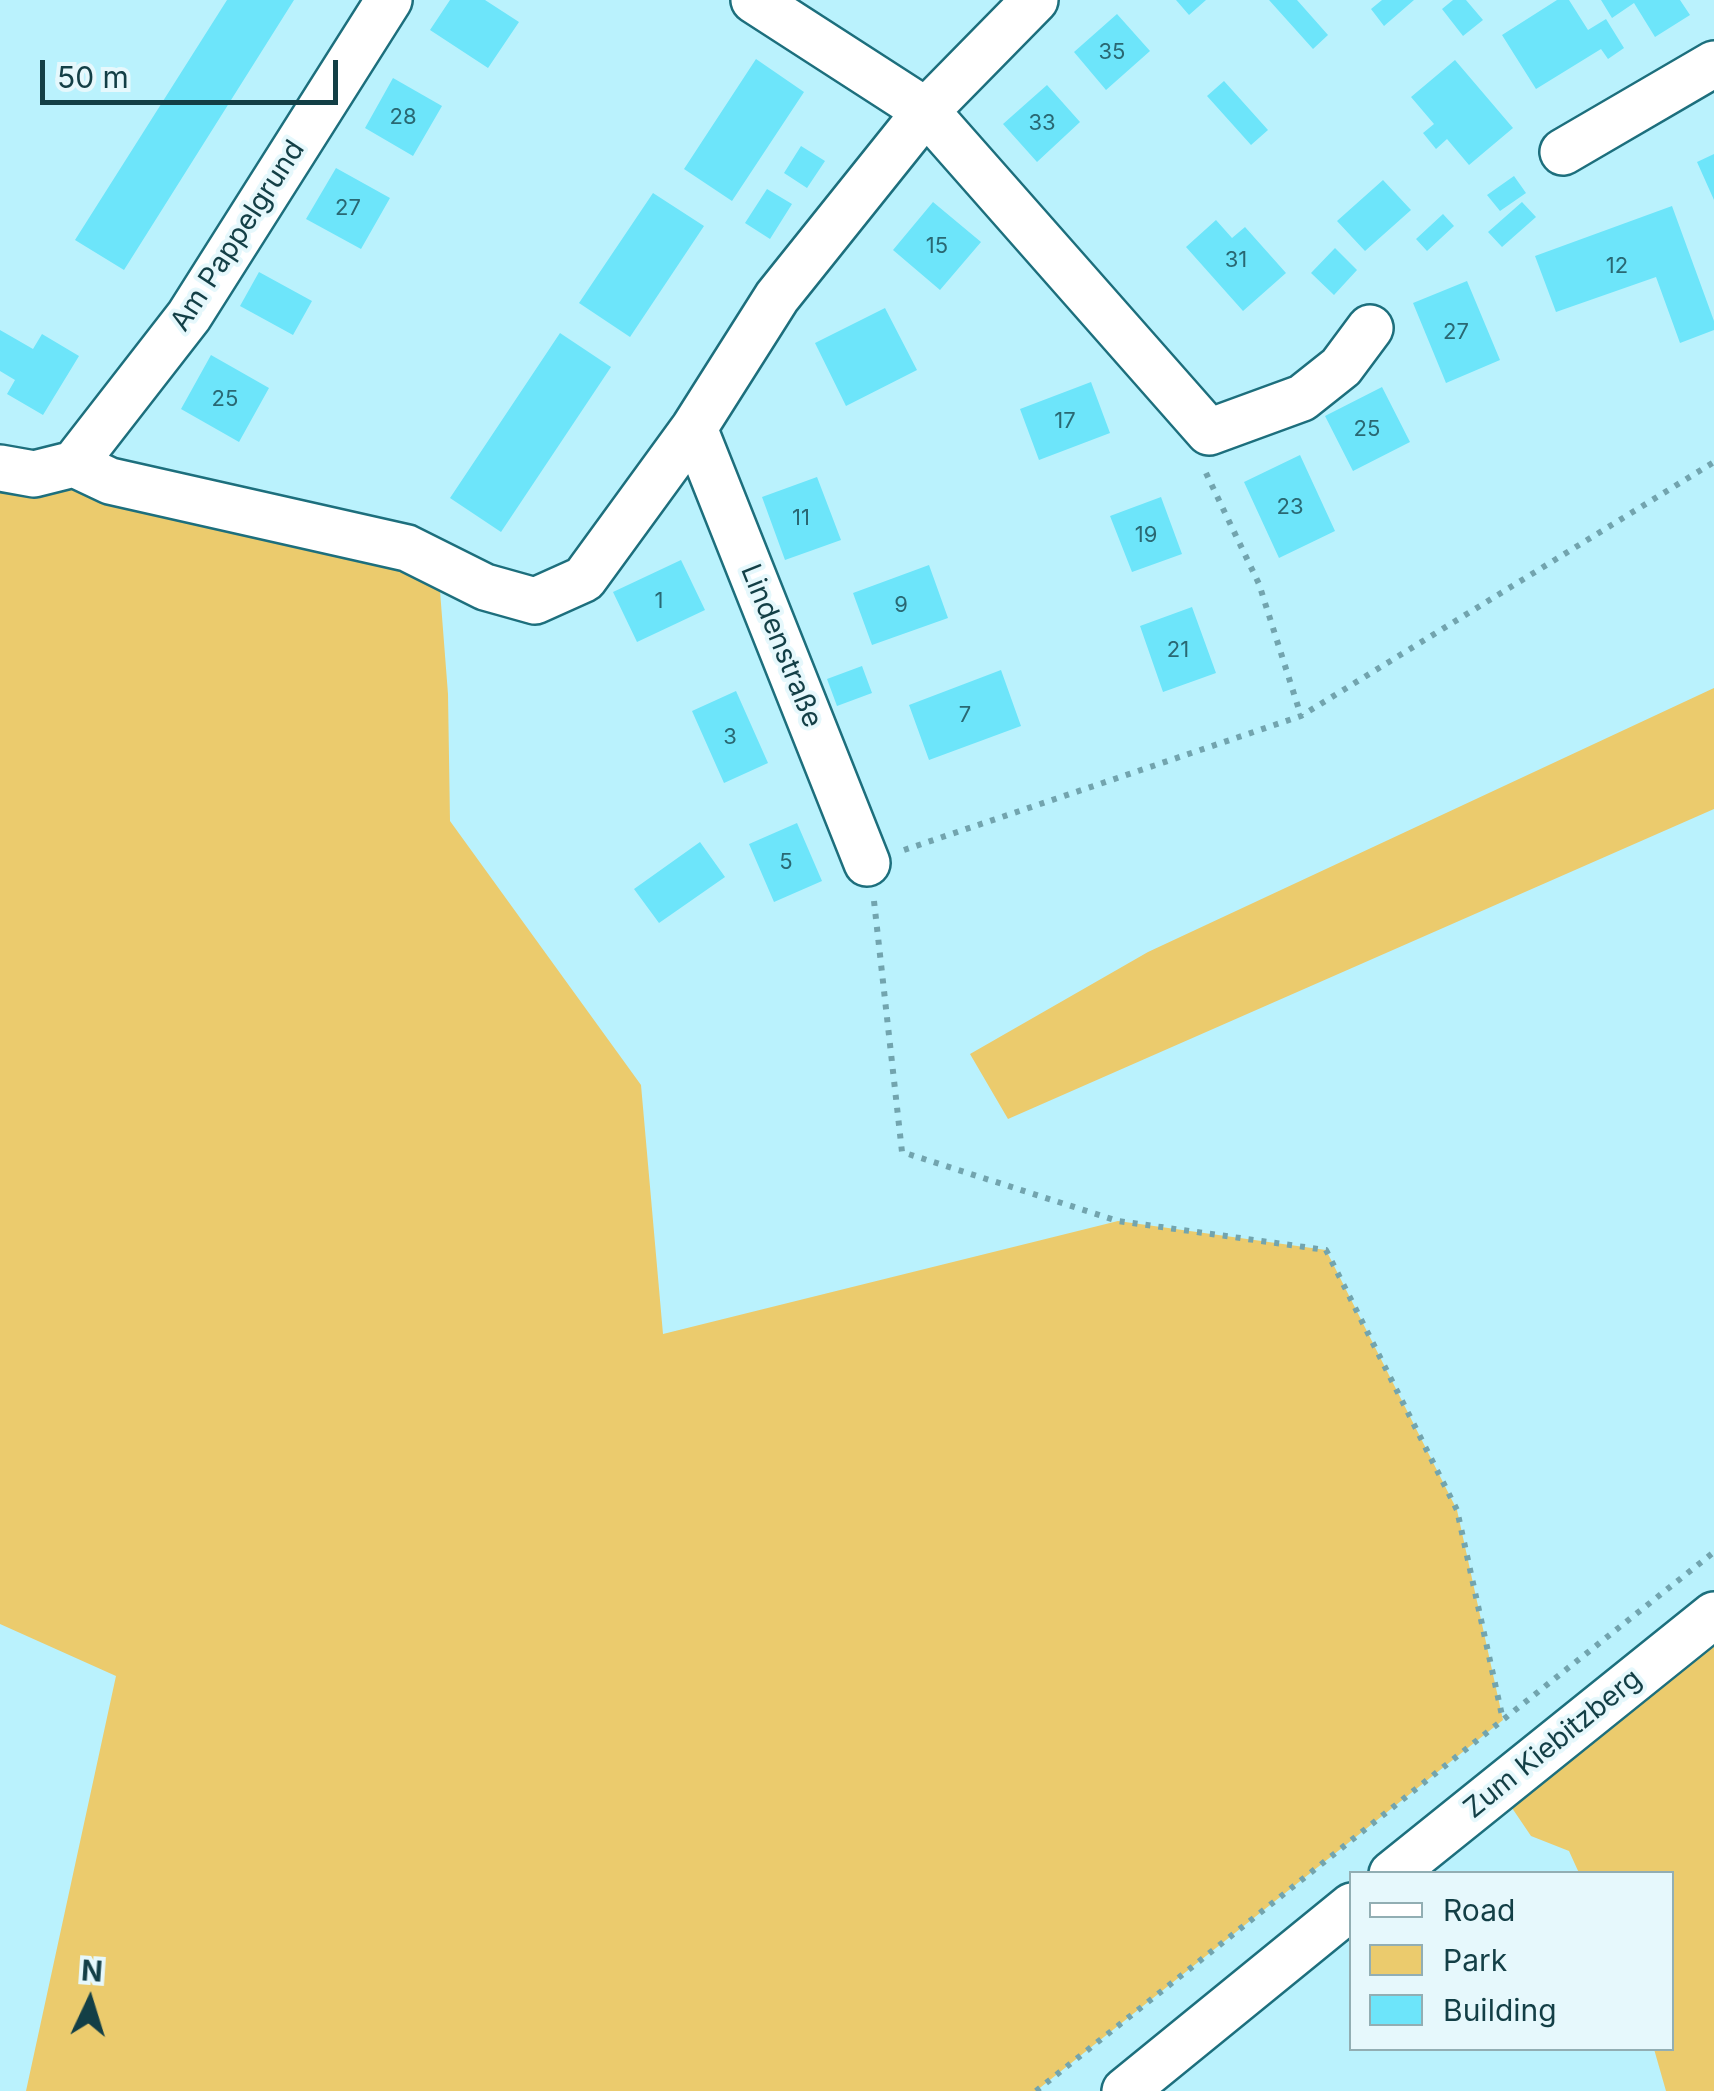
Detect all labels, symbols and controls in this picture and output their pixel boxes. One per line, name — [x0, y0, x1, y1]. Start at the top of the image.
house number: 35 — [1099, 39, 1125, 65]
scale bar — [45, 40, 342, 102]
text: 50 m — [57, 59, 129, 95]
house number: 28 — [389, 104, 417, 130]
house number: 33 — [1028, 110, 1056, 136]
street label: Am Pappelgrund — [164, 134, 312, 338]
house number: 27 — [335, 195, 361, 221]
house number: 15 — [926, 233, 948, 259]
house number: 31 — [1225, 247, 1247, 273]
house number: 12 — [1606, 253, 1628, 279]
house number: 27 — [1443, 319, 1469, 345]
house number: 25 — [212, 386, 238, 412]
house number: 17 — [1054, 408, 1076, 434]
house number: 25 — [1354, 416, 1380, 442]
house number: 23 — [1276, 494, 1304, 520]
house number: 11 — [792, 505, 810, 531]
house number: 19 — [1135, 522, 1157, 548]
street label: Lindenstraße — [733, 560, 829, 732]
house number: 1 — [655, 588, 663, 614]
house number: 9 — [894, 592, 908, 618]
house number: 21 — [1167, 637, 1189, 663]
house number: 7 — [959, 702, 971, 728]
house number: 3 — [723, 724, 737, 750]
house number: 5 — [779, 849, 793, 875]
street label: Zum Kiebitzberg — [1458, 1662, 1648, 1826]
legend — [1349, 1871, 1674, 2051]
text: Road — [1443, 1892, 1515, 1928]
text: Park — [1443, 1942, 1507, 1978]
north arrow — [40, 1951, 140, 2051]
text: N — [80, 1953, 104, 1989]
text: Building — [1443, 1992, 1557, 2028]

